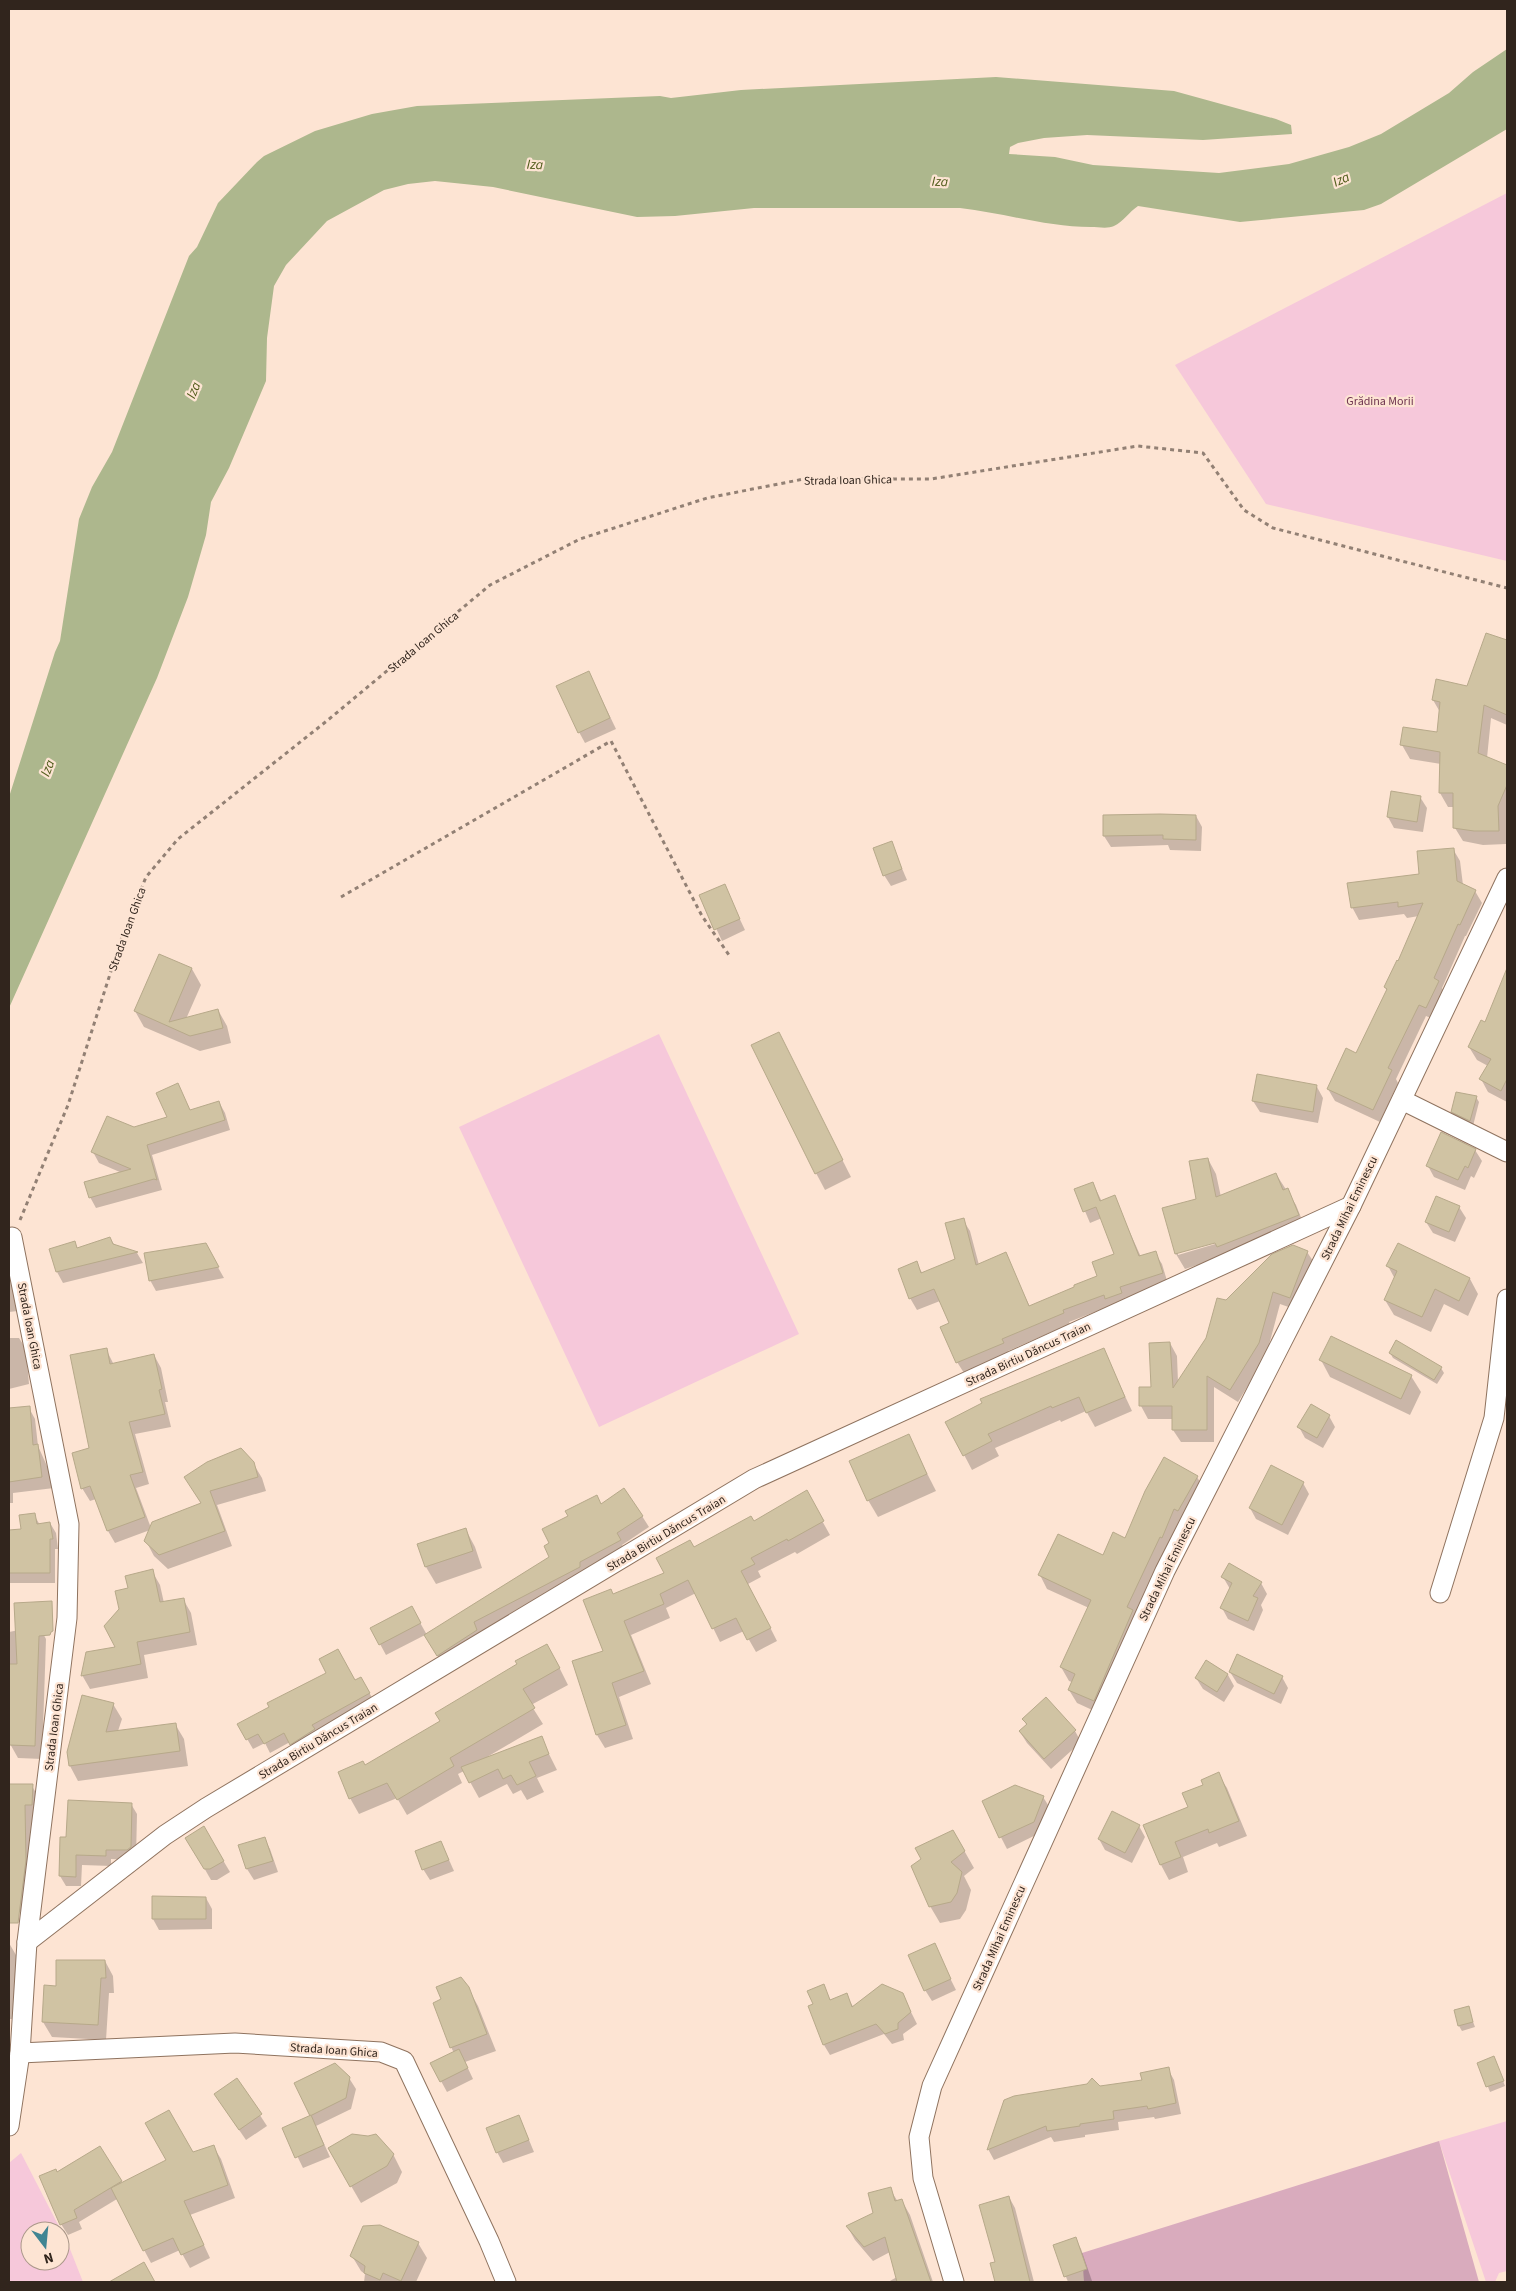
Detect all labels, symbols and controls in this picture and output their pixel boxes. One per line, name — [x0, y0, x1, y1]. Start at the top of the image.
water label: Iza — [526, 155, 544, 175]
water label: Iza — [1330, 167, 1354, 192]
water label: Iza — [931, 172, 949, 192]
water label: Iza — [182, 378, 206, 402]
park label: Grădina Morii — [1346, 393, 1414, 410]
street label: Strada Ioan Ghica — [804, 471, 892, 490]
street label: Strada Ioan Ghica — [384, 608, 462, 677]
water label: Iza — [36, 757, 60, 780]
street label: Strada Ioan Ghica — [104, 885, 151, 973]
street label: Strada Mihai Eminescu — [1317, 1153, 1382, 1263]
street label: Strada Ioan Ghica — [13, 1281, 46, 1371]
street label: Strada Birtiu Dăncus Traian — [963, 1318, 1093, 1391]
street label: Strada Birtiu Dăncus Traian — [604, 1491, 729, 1576]
street label: Strada Mihai Eminescu — [1135, 1514, 1200, 1624]
street label: Strada Ioan Ghica — [41, 1682, 68, 1772]
street label: Strada Birtiu Dăncus Traian — [256, 1699, 381, 1784]
street label: Strada Mihai Eminescu — [969, 1883, 1030, 1994]
street label: Strada Ioan Ghica — [289, 2039, 378, 2062]
north arrow — [20, 2221, 70, 2271]
text: N — [41, 2247, 56, 2268]

